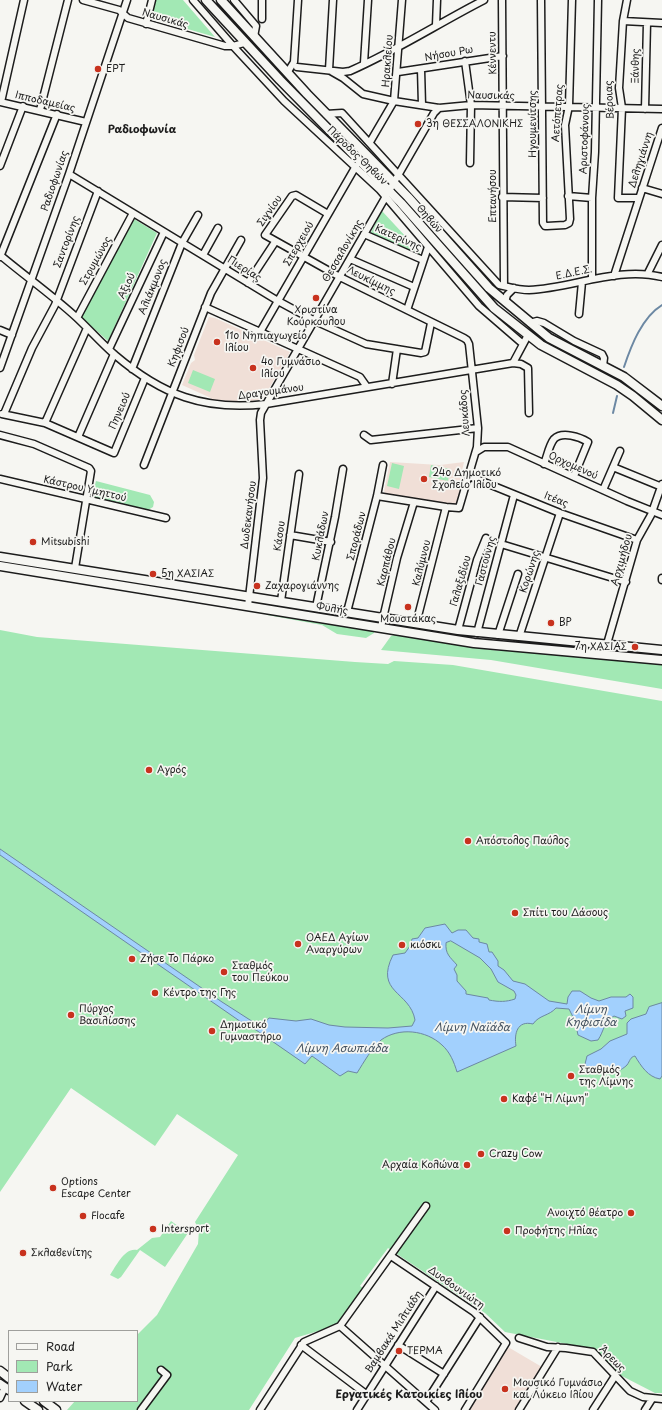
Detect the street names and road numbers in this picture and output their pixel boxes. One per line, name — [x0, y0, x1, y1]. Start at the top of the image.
street label: Ναυσικάς — [141, 7, 189, 31]
street label: Κέννεντυ — [487, 31, 499, 75]
street label: Ηρακλείου — [380, 34, 396, 88]
street label: Νήσου Ρω — [424, 44, 474, 64]
street label: Ξάνθης — [630, 48, 642, 84]
street label: Βέροιας — [603, 80, 617, 120]
street label: Αετόπετρας — [550, 84, 566, 142]
street label: Ιπποδαμείας — [14, 89, 76, 115]
street label: Ναυσικάς — [467, 90, 515, 102]
street label: Ηγουμενίτσης — [527, 90, 539, 158]
street label: Αριστοφάνους — [578, 104, 592, 174]
street label: Πάροδος Θηβών — [324, 124, 390, 188]
street label: Δεληγιάννη — [626, 131, 656, 189]
street label: Ραδιοφωνίας — [39, 149, 71, 213]
street label: Επτανήσου — [487, 169, 499, 223]
street label: Σιγνίου — [255, 193, 285, 229]
street label: Θηβών — [413, 202, 445, 236]
street label: Σαντορίνης — [52, 214, 82, 270]
street label: Θεσσαλονίκης — [320, 218, 366, 284]
street label: Σπερχειού — [281, 220, 317, 268]
street label: Κατερίνης — [373, 222, 423, 254]
street label: Στρυμώνος — [78, 235, 114, 287]
street label: Πιερίας — [225, 254, 263, 284]
street label: Αλιάκμονος — [136, 258, 170, 316]
street label: Ε.Δ.Ε.Σ. — [555, 263, 593, 283]
street label: Λευκίμμης — [345, 264, 397, 298]
street label: Αξιού — [116, 271, 138, 301]
street label: Κηφισού — [166, 325, 192, 369]
street label: Δραγουμάνου — [237, 381, 305, 403]
street label: Λευκάδος — [457, 389, 473, 437]
street label: Πηνειού — [107, 391, 133, 431]
street label: Ορχομενού — [546, 450, 600, 482]
street label: Κάστρου Υμηττού — [42, 474, 128, 504]
street label: Δωδεκανήσου — [239, 480, 259, 550]
street label: Ιτέας — [542, 490, 570, 510]
street label: Κυκλάδων — [310, 510, 332, 562]
street label: Σποράδων — [345, 510, 369, 562]
street label: Κάσου — [272, 520, 288, 552]
street label: Αρχιμήδου — [609, 533, 635, 587]
street label: Γαστούνης — [474, 535, 498, 587]
street label: Καρπάθου — [375, 537, 399, 587]
street label: Καλύμνου — [410, 539, 434, 587]
street label: Κορώνης — [518, 550, 542, 594]
street label: Γαλαξιδίου — [448, 554, 474, 608]
street label: Φυλής — [315, 601, 349, 617]
street label: Δυοβουνιώτη — [426, 1264, 486, 1312]
street label: Βαμβακά Μιλτιάδη — [363, 1289, 425, 1375]
street label: Άρεως — [596, 1343, 628, 1375]

